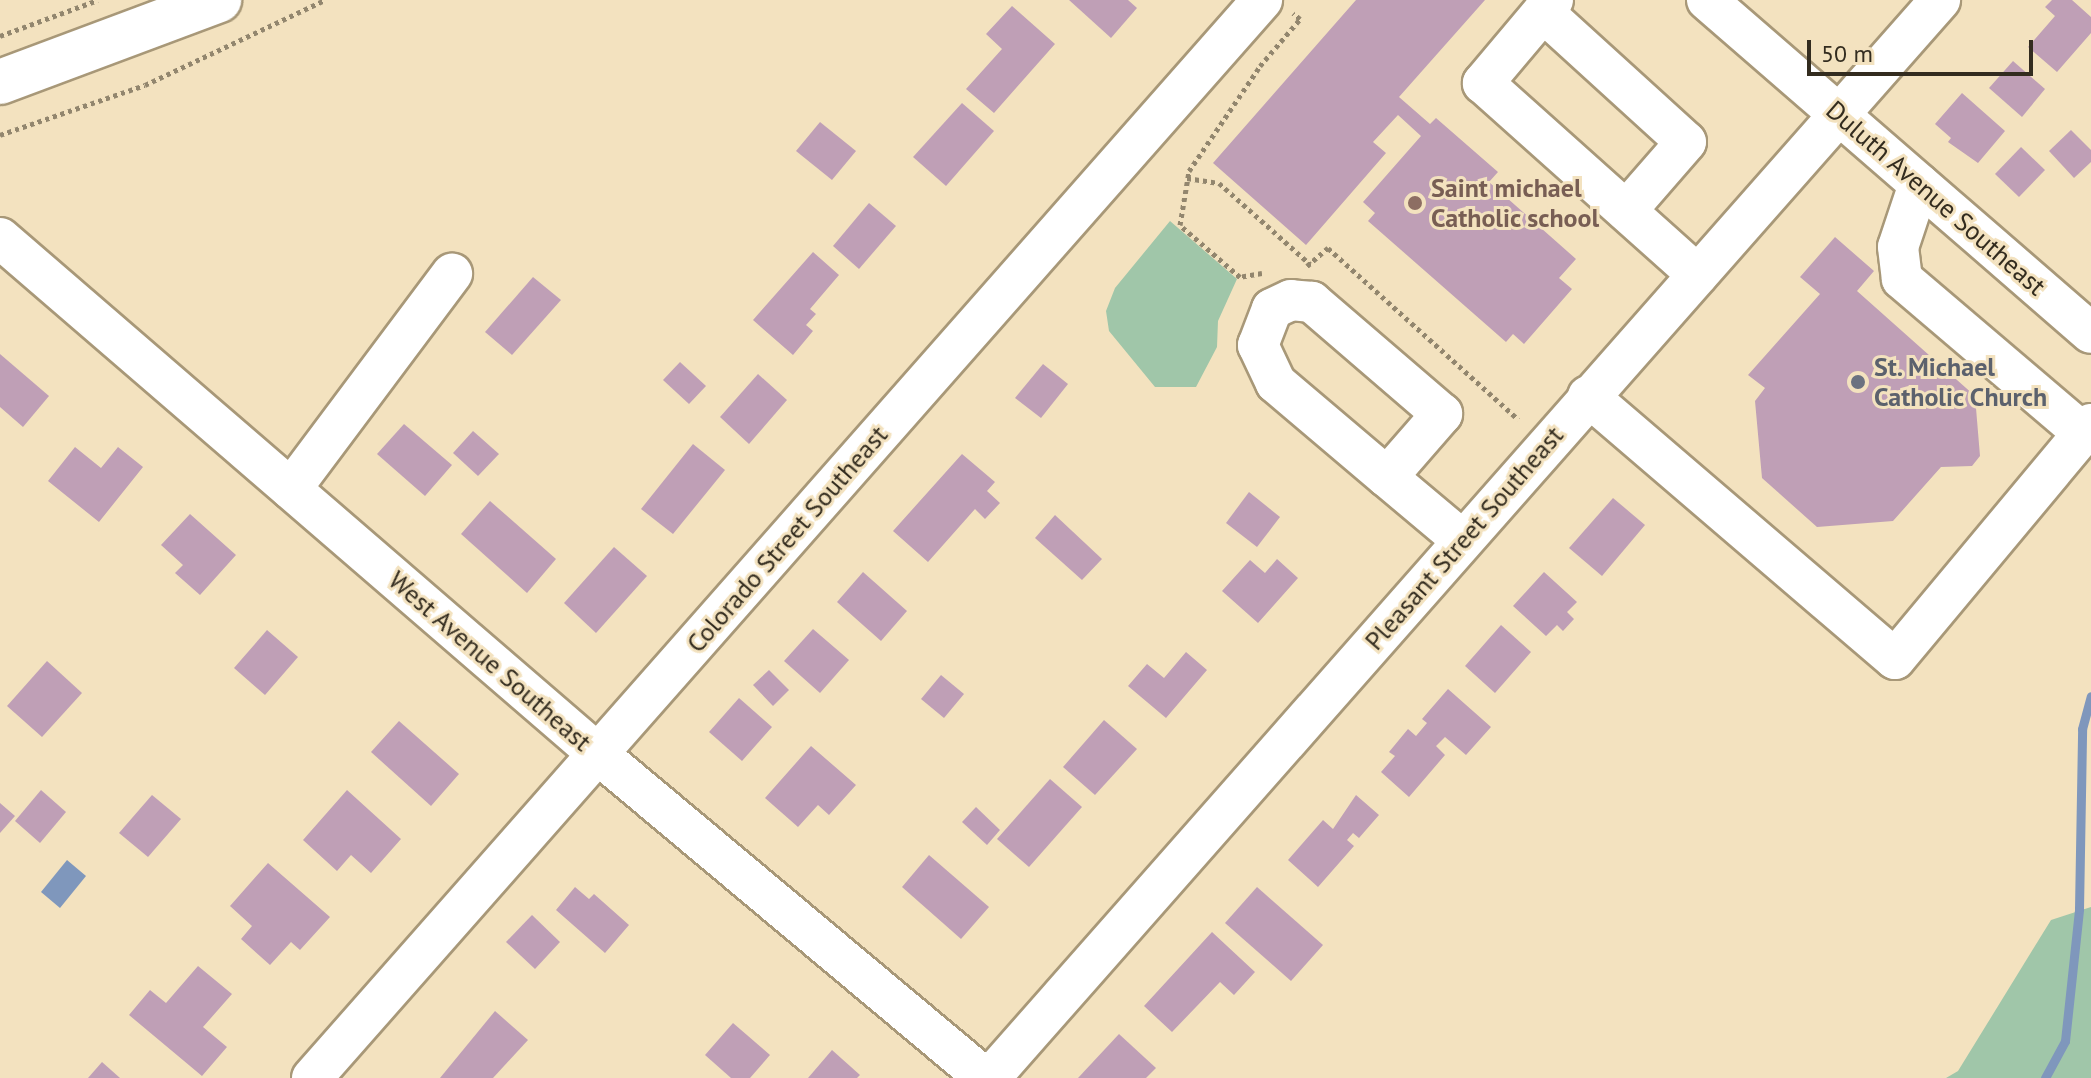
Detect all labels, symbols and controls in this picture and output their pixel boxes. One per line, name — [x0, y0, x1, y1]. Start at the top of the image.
scale bar — [1811, 24, 2037, 74]
text: 50 m — [1821, 38, 1873, 69]
street label: Duluth Avenue Southeast — [1820, 94, 2052, 302]
place label: Saint michael Catholic school — [1431, 172, 1600, 234]
marker: Saint michael Catholic school — [1406, 194, 1424, 212]
place label: St. Michael Catholic Church — [1874, 351, 2048, 412]
marker: St. Michael Catholic Church — [1849, 373, 1867, 391]
street label: Colorado Street Southeast — [680, 419, 894, 659]
street label: Pleasant Street Southeast — [1358, 420, 1570, 656]
street label: West Avenue Southeast — [382, 564, 598, 758]

